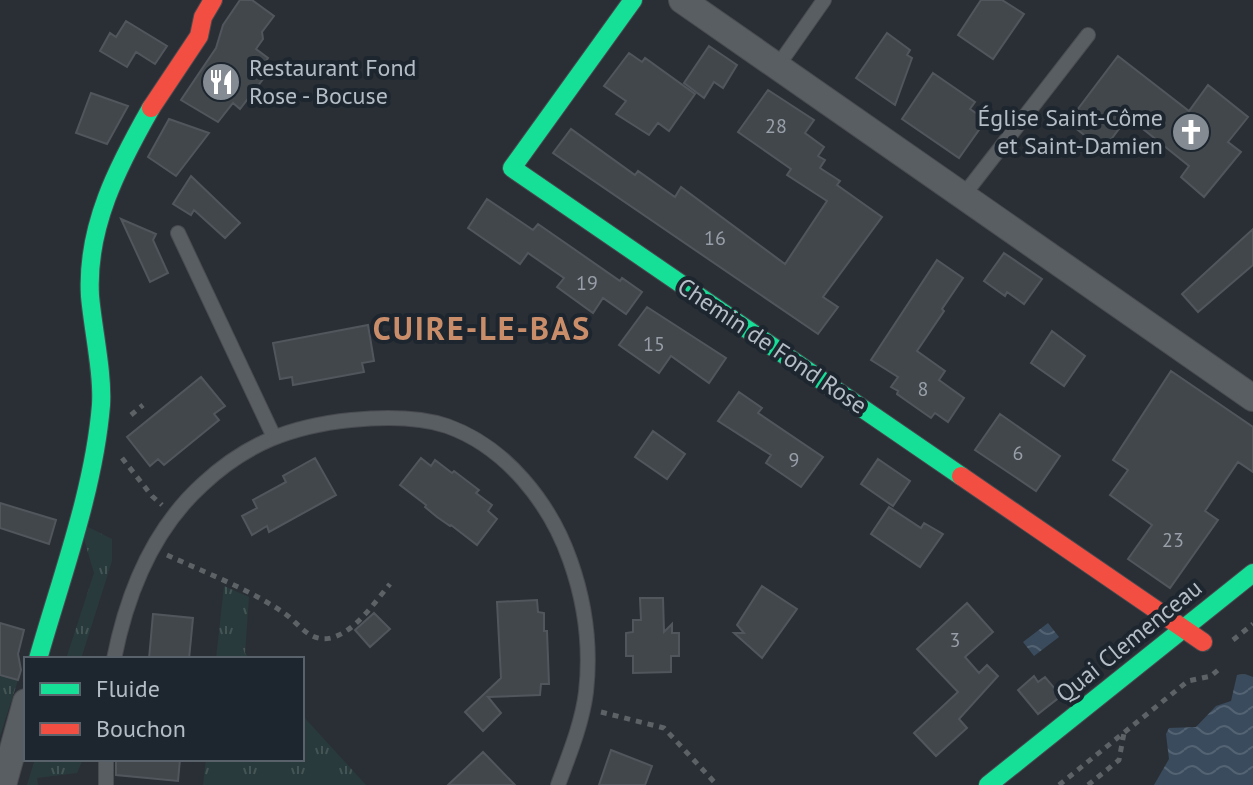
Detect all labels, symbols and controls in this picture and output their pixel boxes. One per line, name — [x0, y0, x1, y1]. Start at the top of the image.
place label: Restaurant Fond Rose - Bocuse — [249, 52, 416, 111]
restaurant icon: Restaurant Fond Rose - Bocuse — [200, 61, 242, 103]
place label: Église Saint-Côme et Saint-Damien — [977, 102, 1163, 161]
church icon: Église Saint-Côme et Saint-Damien — [1170, 111, 1212, 153]
house number: 28 — [765, 113, 787, 139]
house number: 16 — [704, 225, 726, 251]
house number: 19 — [576, 270, 598, 296]
street label: Chemin de Fond Rose — [672, 271, 873, 421]
district label: CUIRE-LE-BAS — [373, 307, 591, 349]
house number: 15 — [643, 331, 665, 357]
house number: 8 — [918, 376, 928, 402]
house number: 6 — [1013, 440, 1023, 466]
house number: 9 — [789, 447, 799, 473]
house number: 23 — [1162, 527, 1184, 553]
street label: Quai Clemenceau — [1049, 572, 1208, 709]
house number: 3 — [950, 627, 960, 653]
legend — [24, 657, 304, 761]
text: Fluide — [96, 673, 160, 704]
text: Bouchon — [96, 713, 186, 744]

